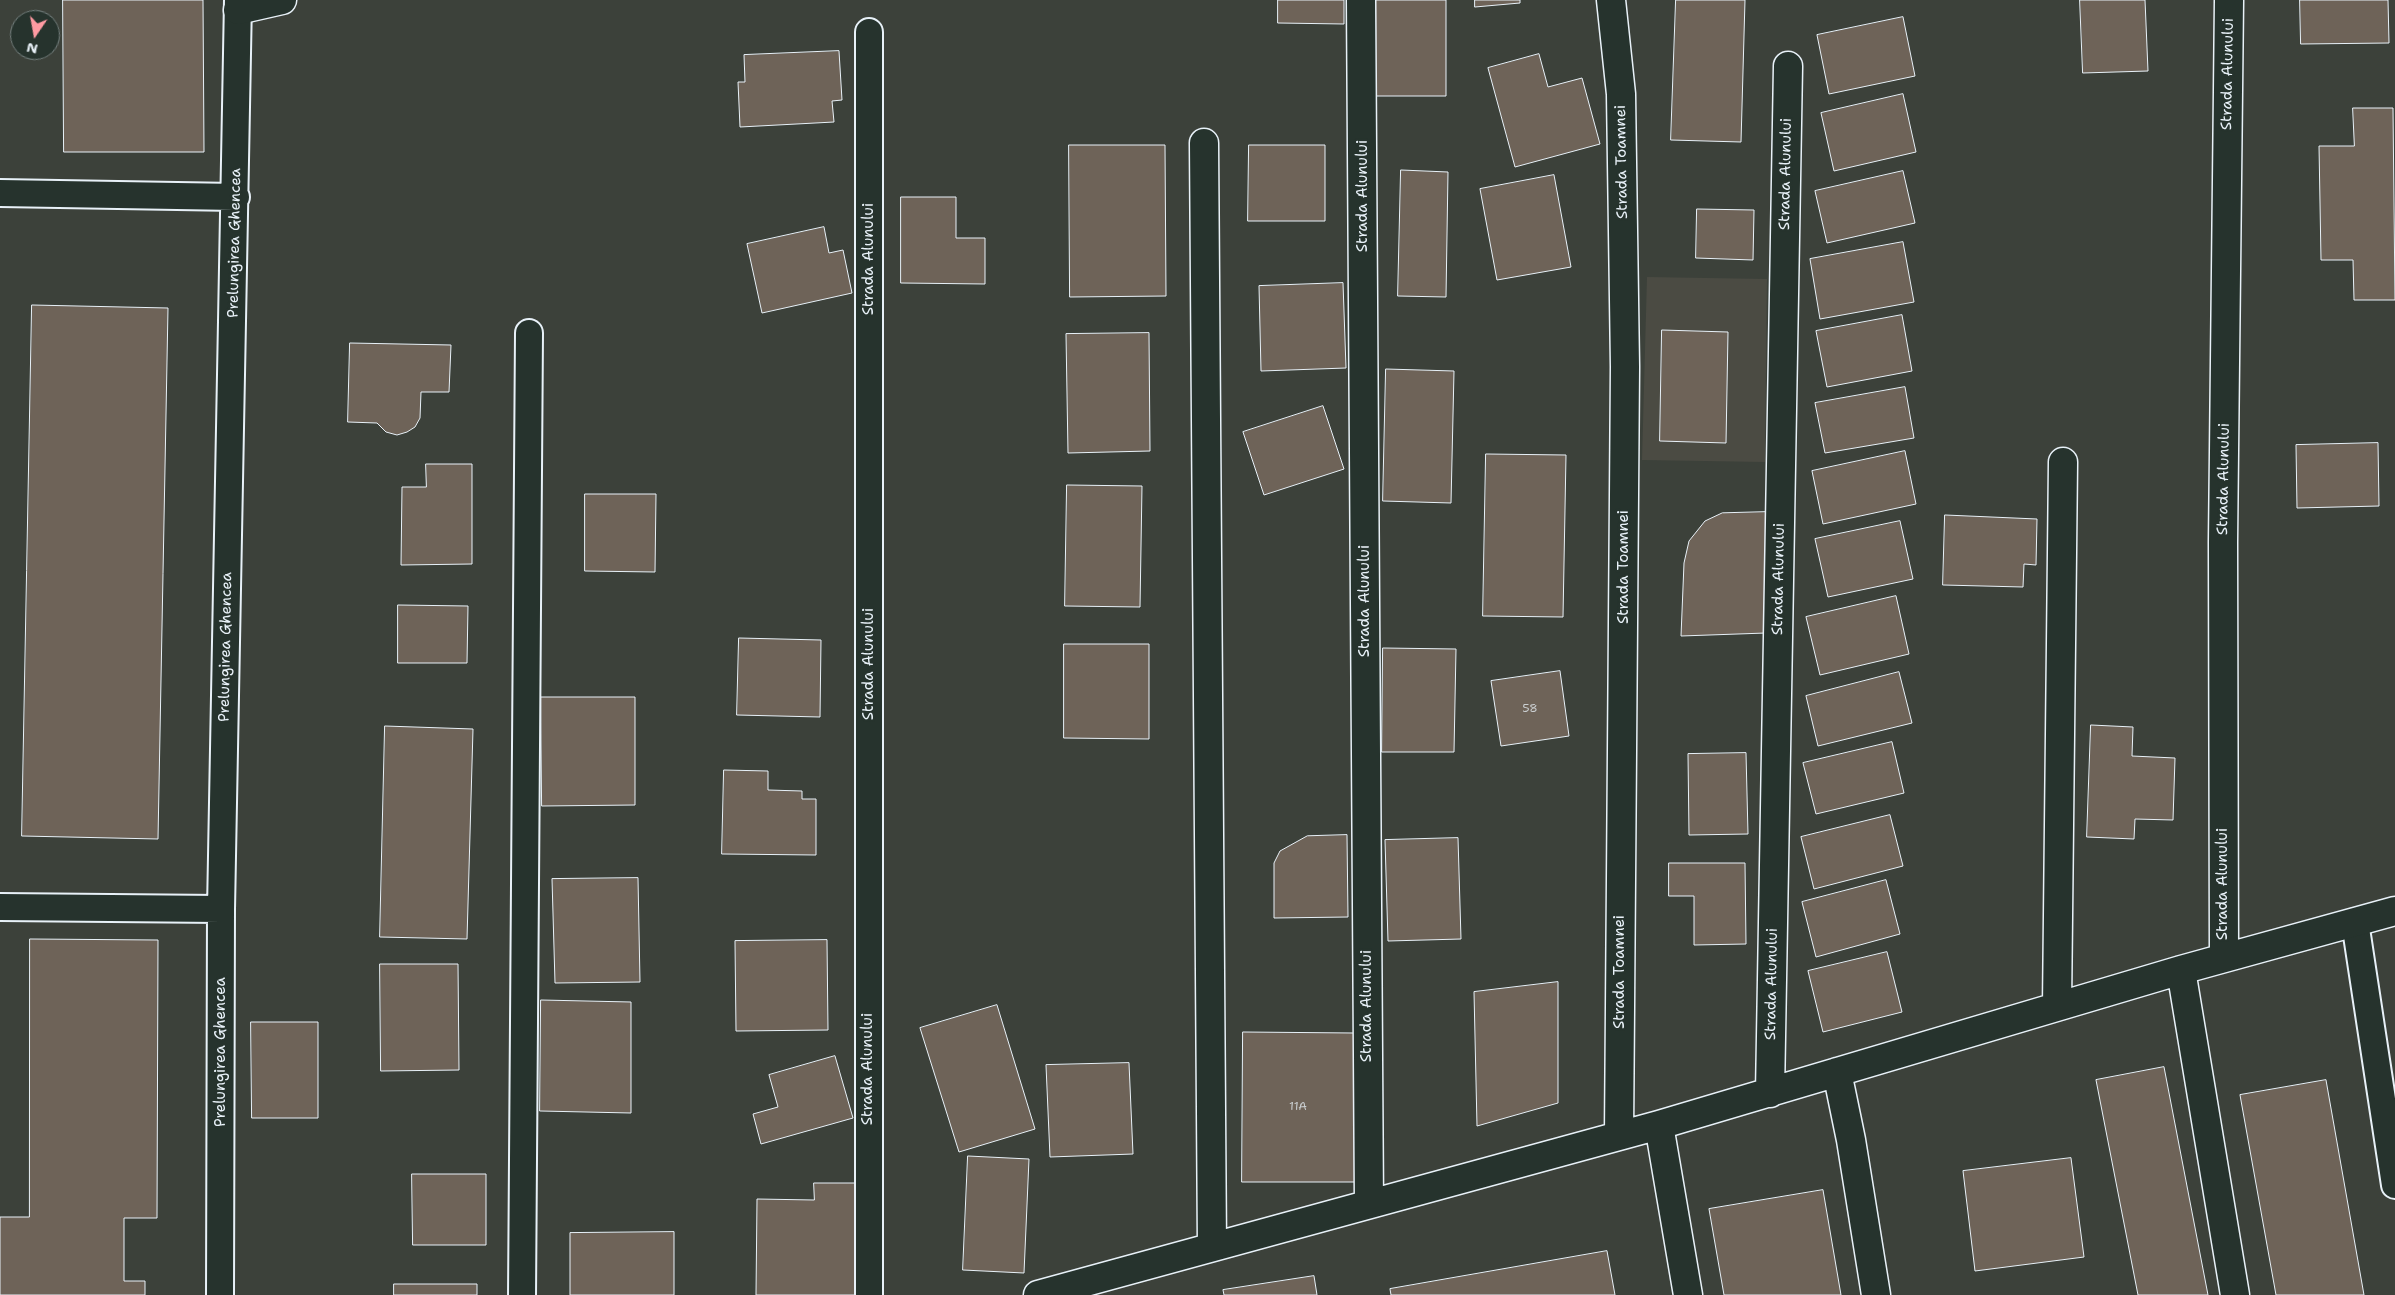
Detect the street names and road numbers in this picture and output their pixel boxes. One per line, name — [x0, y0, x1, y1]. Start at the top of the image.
street label: Strada Alunului — [2218, 18, 2238, 130]
street label: Strada Toamnei — [1612, 105, 1632, 219]
street label: Strada Alunului — [1776, 118, 1796, 230]
street label: Strada Alunului — [1354, 140, 1372, 252]
street label: Prelungirea Ghencea — [225, 168, 245, 318]
street label: Strada Alunului — [860, 203, 878, 315]
street label: Strada Alunului — [2214, 423, 2234, 535]
street label: Strada Toamnei — [1615, 510, 1633, 624]
street label: Strada Alunului — [1769, 523, 1789, 635]
street label: Strada Alunului — [1356, 545, 1374, 657]
street label: Prelungirea Ghencea — [216, 572, 236, 722]
street label: Strada Alunului — [860, 608, 878, 720]
street label: Strada Alunului — [2214, 828, 2232, 940]
street label: Strada Toamnei — [1611, 915, 1629, 1029]
street label: Strada Alunului — [1762, 928, 1782, 1040]
street label: Strada Alunului — [1358, 950, 1376, 1062]
street label: Prelungirea Ghencea — [212, 977, 230, 1127]
street label: Strada Alunului — [859, 1013, 877, 1125]

